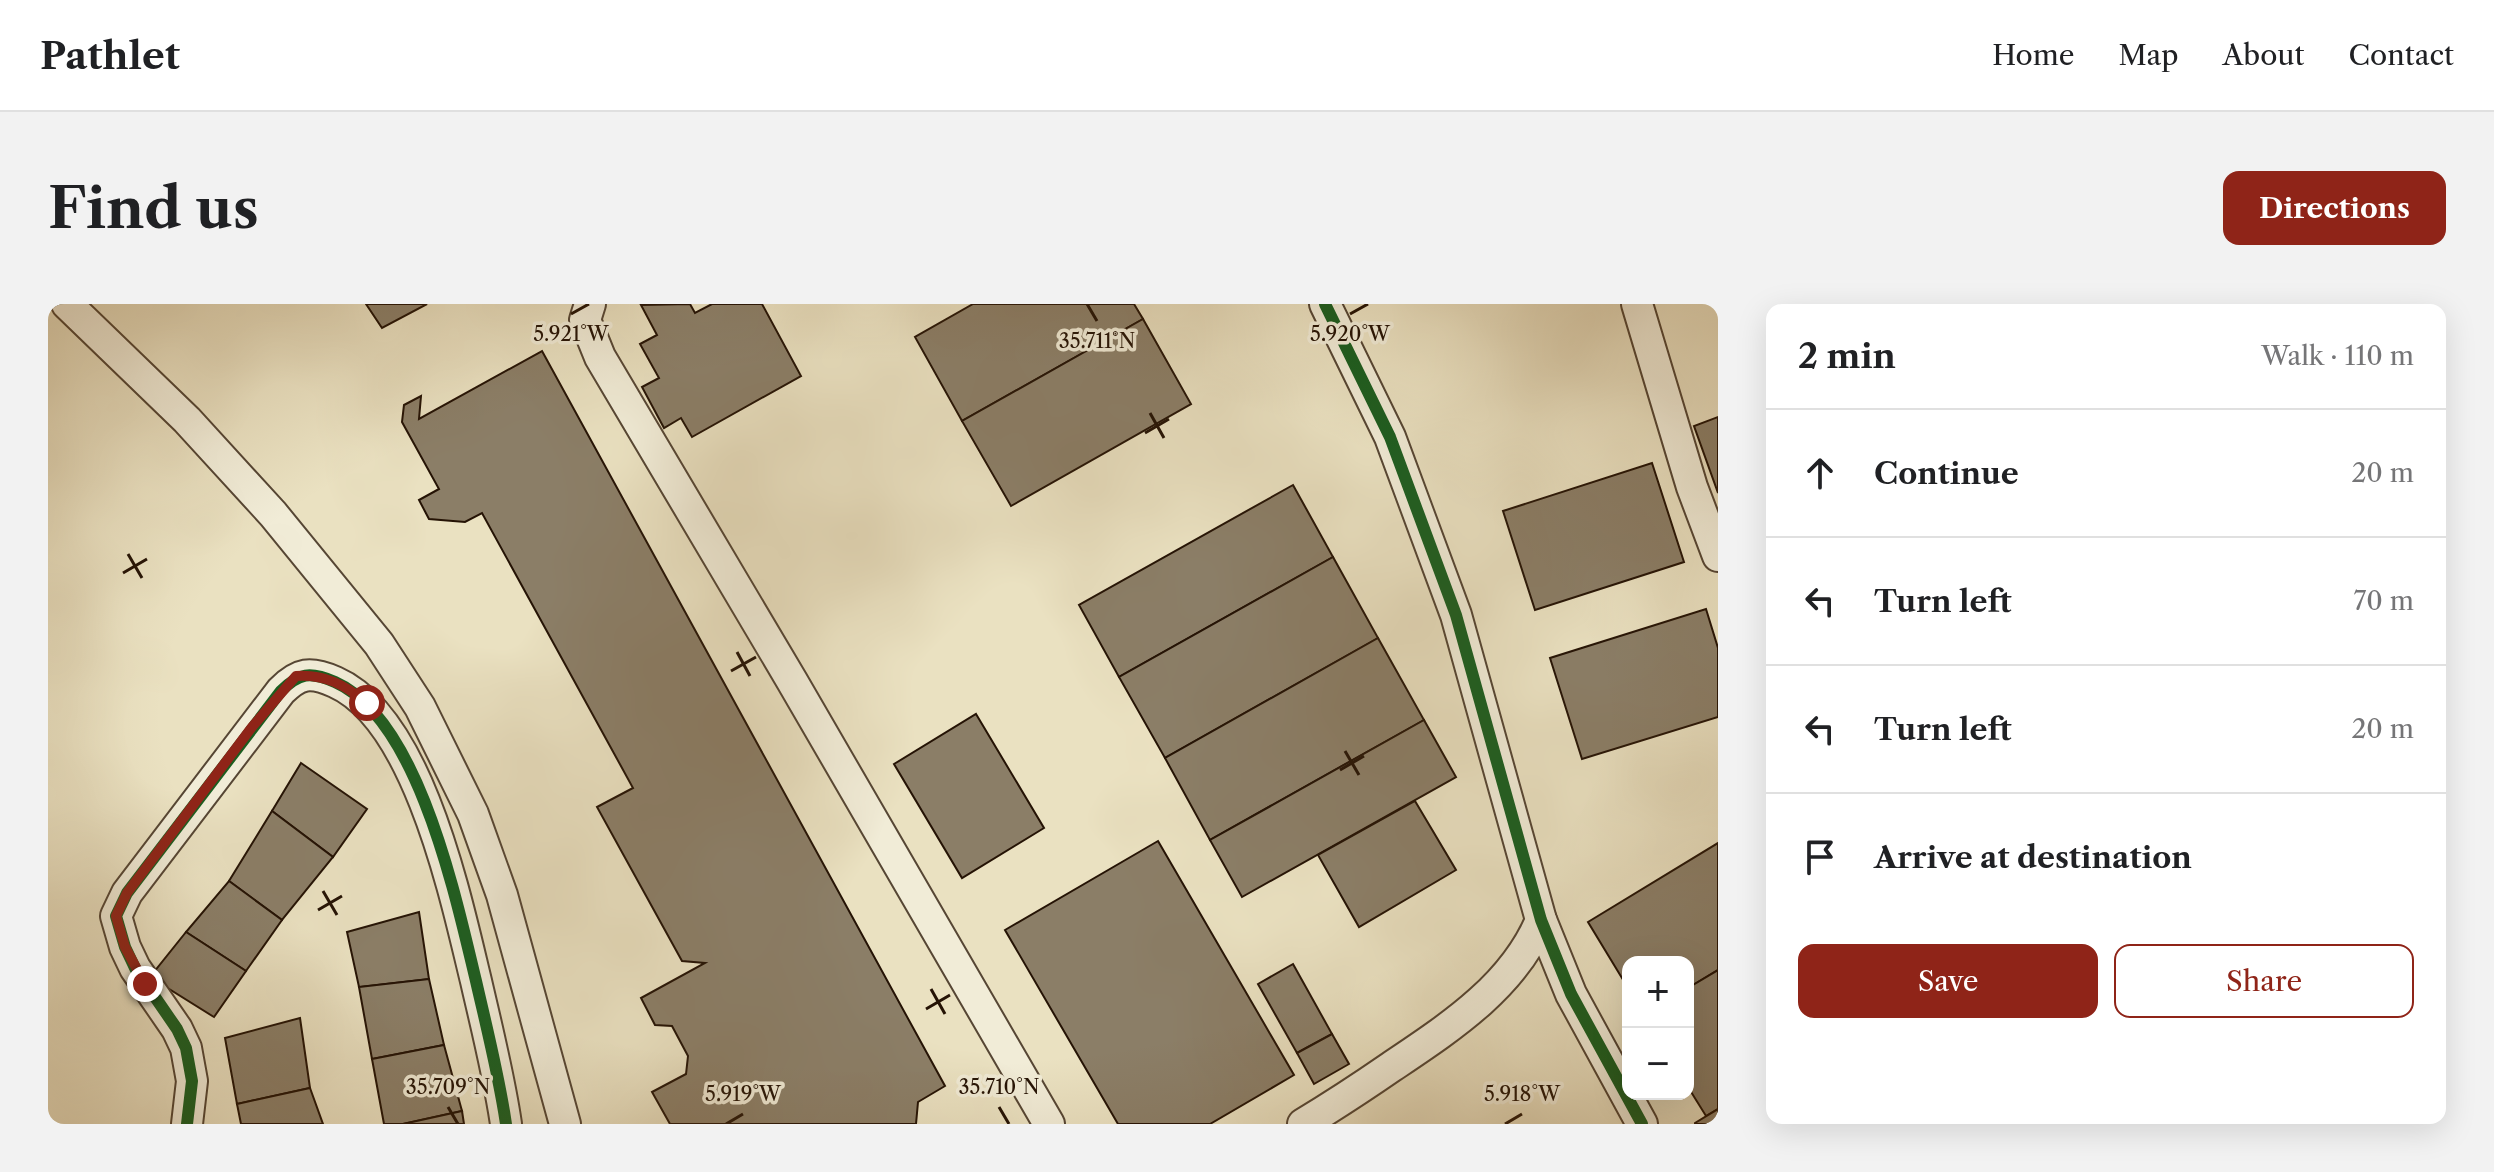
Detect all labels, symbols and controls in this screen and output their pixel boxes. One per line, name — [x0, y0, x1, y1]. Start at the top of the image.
text: Pathlet — [40, 32, 180, 79]
text: Home — [1992, 38, 2074, 72]
text: Map — [2118, 38, 2178, 72]
text: About — [2222, 38, 2304, 72]
text: Contact — [2348, 38, 2454, 72]
button: Directions — [2223, 171, 2446, 245]
text: Find us — [48, 174, 259, 243]
text: 5.921°W — [533, 322, 610, 346]
text: 5.920°W — [1310, 322, 1391, 346]
text: 35.711°N — [1059, 329, 1135, 353]
text: 2 min — [1798, 335, 1896, 377]
text: Walk · 110 m — [2261, 340, 2414, 372]
icon: ahead — [1798, 451, 1842, 495]
text: Continue — [1874, 455, 2019, 492]
text: 20 m — [2351, 457, 2414, 489]
icon: left — [1798, 579, 1842, 623]
text: Turn left — [1874, 583, 2011, 620]
text: 70 m — [2354, 585, 2414, 617]
route start — [349, 685, 385, 721]
icon: left — [1798, 707, 1842, 751]
text: Turn left — [1874, 711, 2011, 748]
text: 20 m — [2351, 713, 2414, 745]
icon: arrive — [1798, 835, 1842, 879]
text: Arrive at destination — [1874, 839, 2192, 876]
button: Save — [1798, 944, 2098, 1018]
button: Share — [2114, 944, 2414, 1018]
map controls — [1622, 956, 1694, 1100]
button: + — [1622, 956, 1694, 1028]
route end — [127, 966, 163, 1002]
button: − — [1622, 1028, 1694, 1100]
text: 35.709°N — [406, 1075, 490, 1099]
text: 35.710°N — [959, 1075, 1039, 1099]
text: 5.919°W — [705, 1082, 782, 1106]
text: 5.918°W — [1484, 1082, 1561, 1106]

